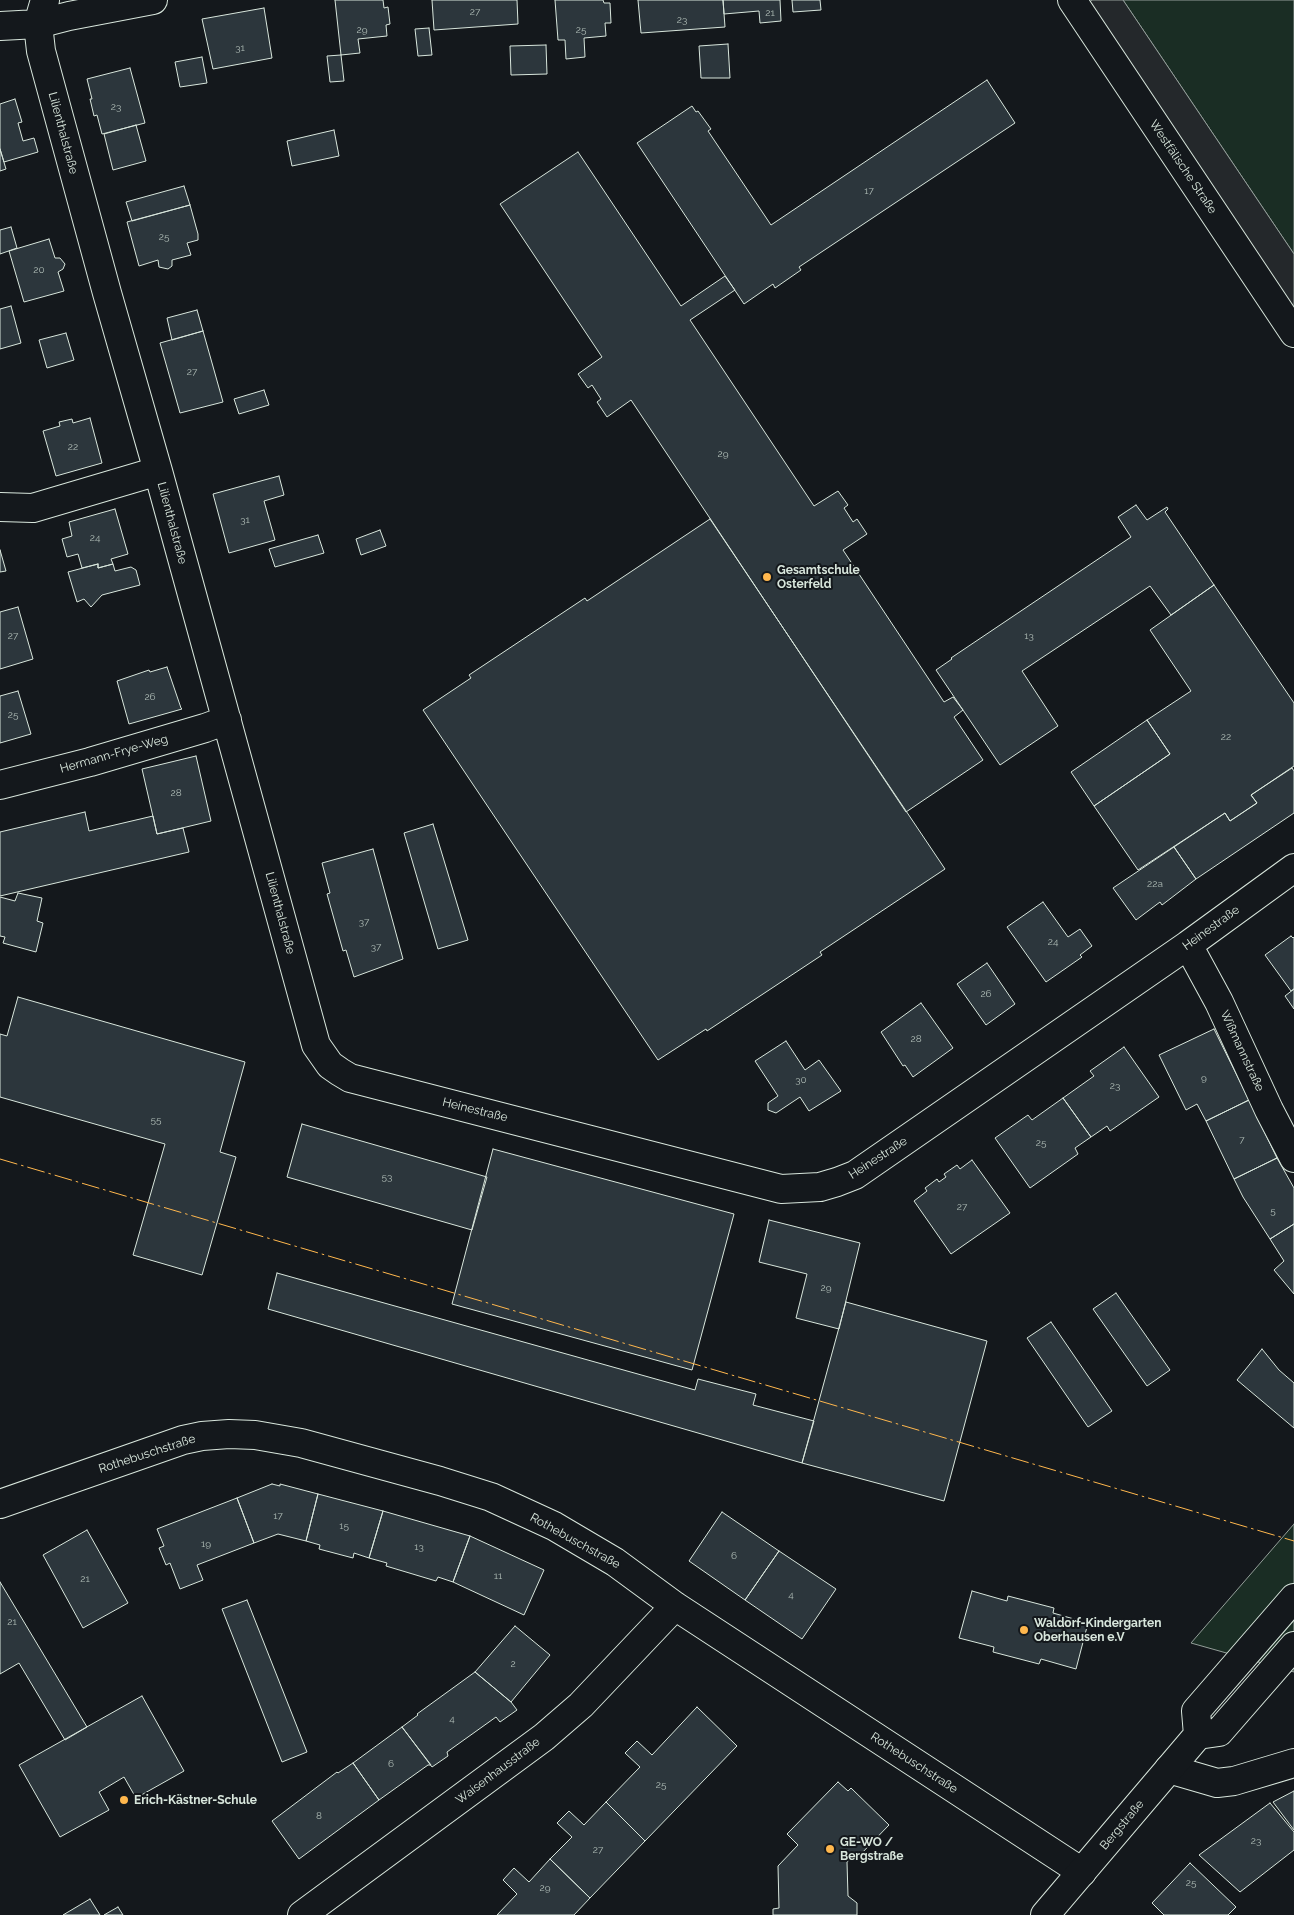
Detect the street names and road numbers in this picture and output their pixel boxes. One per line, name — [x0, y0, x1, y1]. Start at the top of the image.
street label: Lilienthalstraße — [45, 90, 81, 176]
street label: Westfälische Straße — [1146, 117, 1220, 217]
street label: Lilienthalstraße — [154, 480, 190, 566]
street label: Hermann-Frye-Weg — [58, 732, 170, 776]
street label: Lilienthalstraße — [262, 870, 298, 956]
street label: Heinestraße — [1180, 903, 1242, 953]
street label: Wißmannstraße — [1217, 1008, 1267, 1094]
street label: Heinestraße — [441, 1095, 509, 1125]
street label: Heinestraße — [846, 1134, 910, 1182]
street label: Rothebuschstraße — [97, 1432, 197, 1476]
street label: Rothebuschstraße — [527, 1510, 623, 1572]
street label: Rothebuschstraße — [868, 1729, 960, 1797]
street label: Waisenhausstraße — [453, 1735, 543, 1807]
street label: Bergstraße — [1097, 1797, 1147, 1853]

